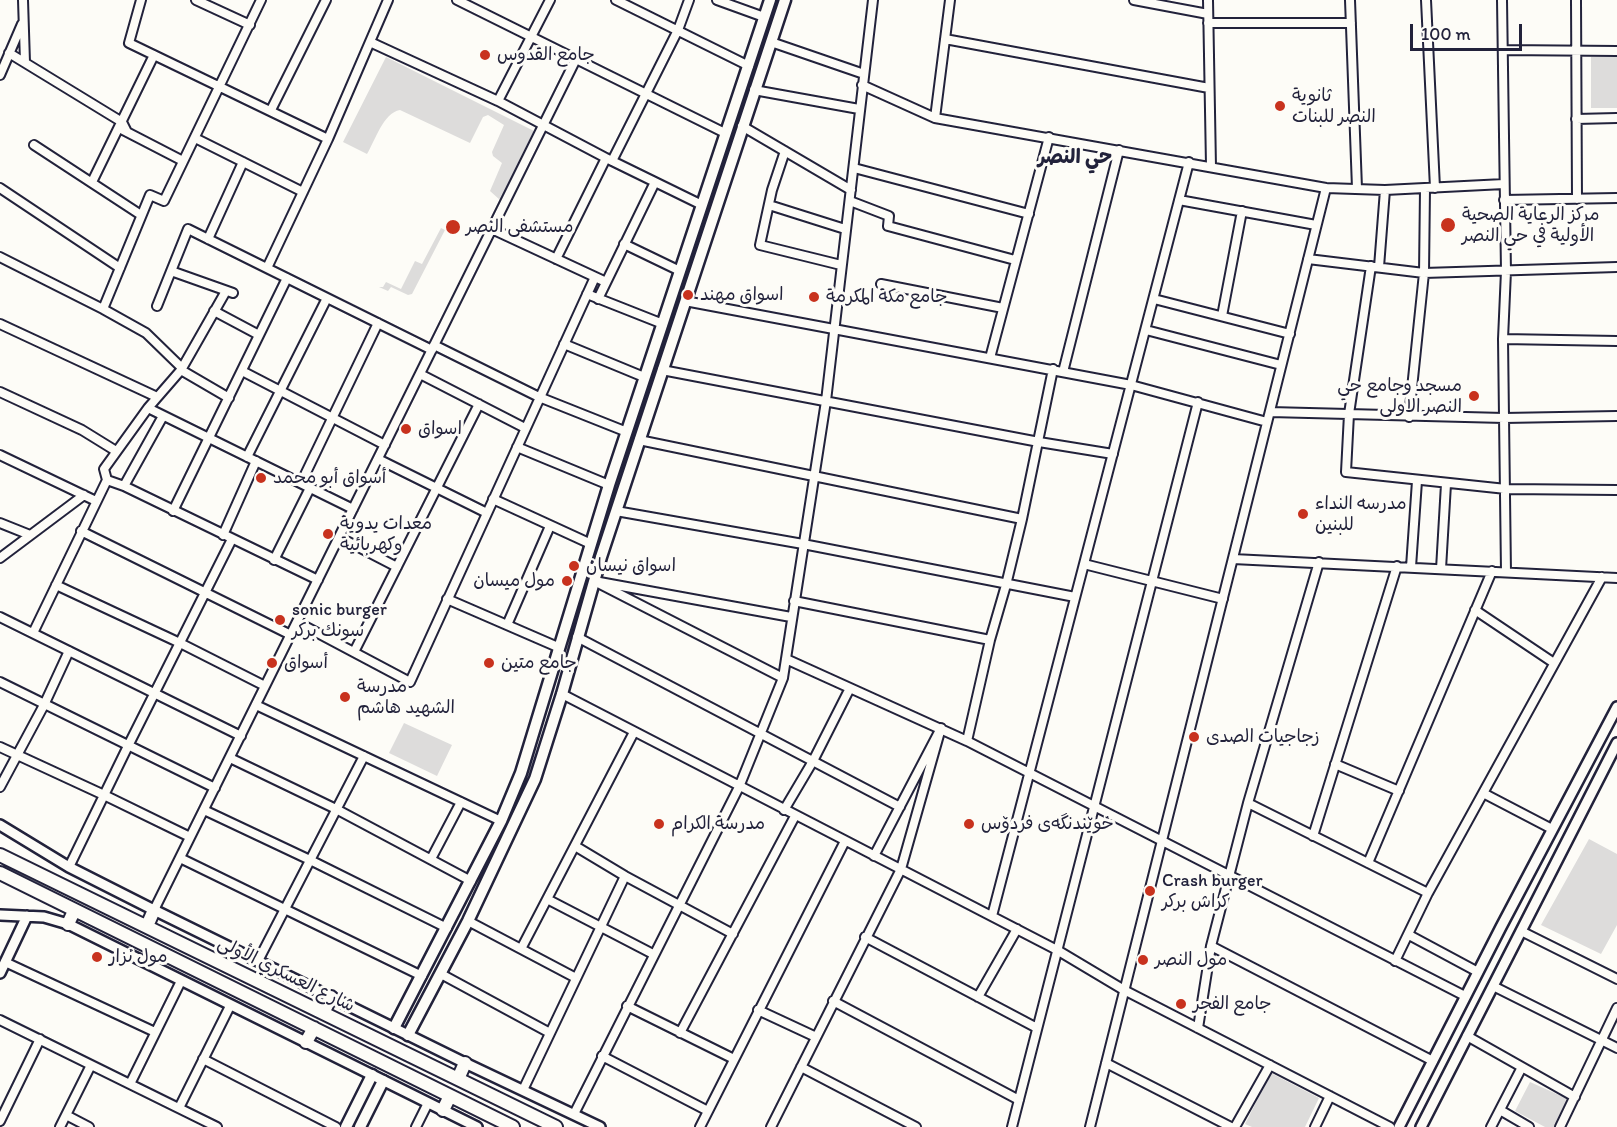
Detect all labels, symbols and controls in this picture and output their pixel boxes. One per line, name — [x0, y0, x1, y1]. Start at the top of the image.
scale bar — [1413, 12, 1526, 50]
text: 100 m — [1421, 23, 1471, 45]
place label: جامع القدوس — [497, 44, 595, 66]
marker: جامع القدوس — [478, 48, 492, 62]
place label: ثانوية النصر للبنات — [1292, 85, 1376, 128]
marker: ثانوية النصر للبنات — [1273, 99, 1287, 113]
district label: حي النصر — [1038, 146, 1112, 170]
place label: مركز الرعاية الصحية الأولية في حي النصر — [1462, 204, 1600, 246]
place label: مستشفى النصر — [466, 216, 573, 238]
marker: مركز الرعاية الصحية الأولية في حي النصر — [1439, 216, 1457, 234]
marker: مستشفى النصر — [444, 218, 462, 236]
place label: اسواق مهند — [700, 284, 784, 306]
place label: جامع مكة المكرمة — [826, 286, 947, 308]
marker: اسواق مهند — [681, 288, 695, 302]
marker: جامع مكة المكرمة — [807, 290, 821, 304]
place label: مسجد وجامع حي النصر الاولى — [1337, 375, 1462, 418]
marker: مسجد وجامع حي النصر الاولى — [1467, 389, 1481, 403]
place label: اسواق — [418, 418, 462, 440]
marker: اسواق — [399, 422, 413, 436]
place label: أسواق أبو محمد — [273, 467, 386, 489]
marker: أسواق أبو محمد — [254, 471, 268, 485]
place label: مدرسه النداء للبنين — [1315, 493, 1407, 536]
marker: مدرسه النداء للبنين — [1296, 507, 1310, 521]
place label: معدات يدوية وكهربائية — [340, 513, 432, 556]
marker: معدات يدوية وكهربائية — [321, 527, 335, 541]
place label: اسواق نيسان — [586, 555, 676, 577]
marker: اسواق نيسان — [567, 559, 581, 573]
place label: مول ميسان — [473, 570, 555, 592]
marker: مول ميسان — [560, 574, 574, 588]
place label: sonic burger سونك بركر — [292, 599, 387, 642]
marker: sonic burger سونك بركر — [273, 613, 287, 627]
place label: أسواق — [284, 652, 328, 674]
place label: جامع متين — [501, 652, 577, 674]
marker: أسواق — [265, 656, 279, 670]
marker: جامع متين — [482, 656, 496, 670]
place label: مدرسة الشهيد هاشم — [357, 676, 455, 718]
marker: مدرسة الشهيد هاشم — [338, 690, 352, 704]
place label: زجاجيات الصدى — [1206, 726, 1320, 748]
marker: زجاجيات الصدى — [1187, 730, 1201, 744]
place label: مدرسة الكرام — [671, 813, 765, 835]
place label: خوێندنگەی فردۆس — [981, 813, 1114, 835]
marker: مدرسة الكرام — [652, 817, 666, 831]
marker: خوێندنگەی فردۆس — [962, 817, 976, 831]
place label: Crash burger كراش بركر — [1162, 870, 1263, 912]
marker: Crash burger كراش بركر — [1143, 884, 1157, 898]
street label: شارع العسكري الأولى — [214, 932, 358, 1018]
place label: مول نزار — [109, 946, 168, 968]
place label: مول النصر — [1155, 949, 1227, 971]
marker: مول نزار — [90, 950, 104, 964]
marker: مول النصر — [1136, 953, 1150, 967]
place label: جامع الفجر — [1193, 993, 1272, 1015]
marker: جامع الفجر — [1174, 997, 1188, 1011]

